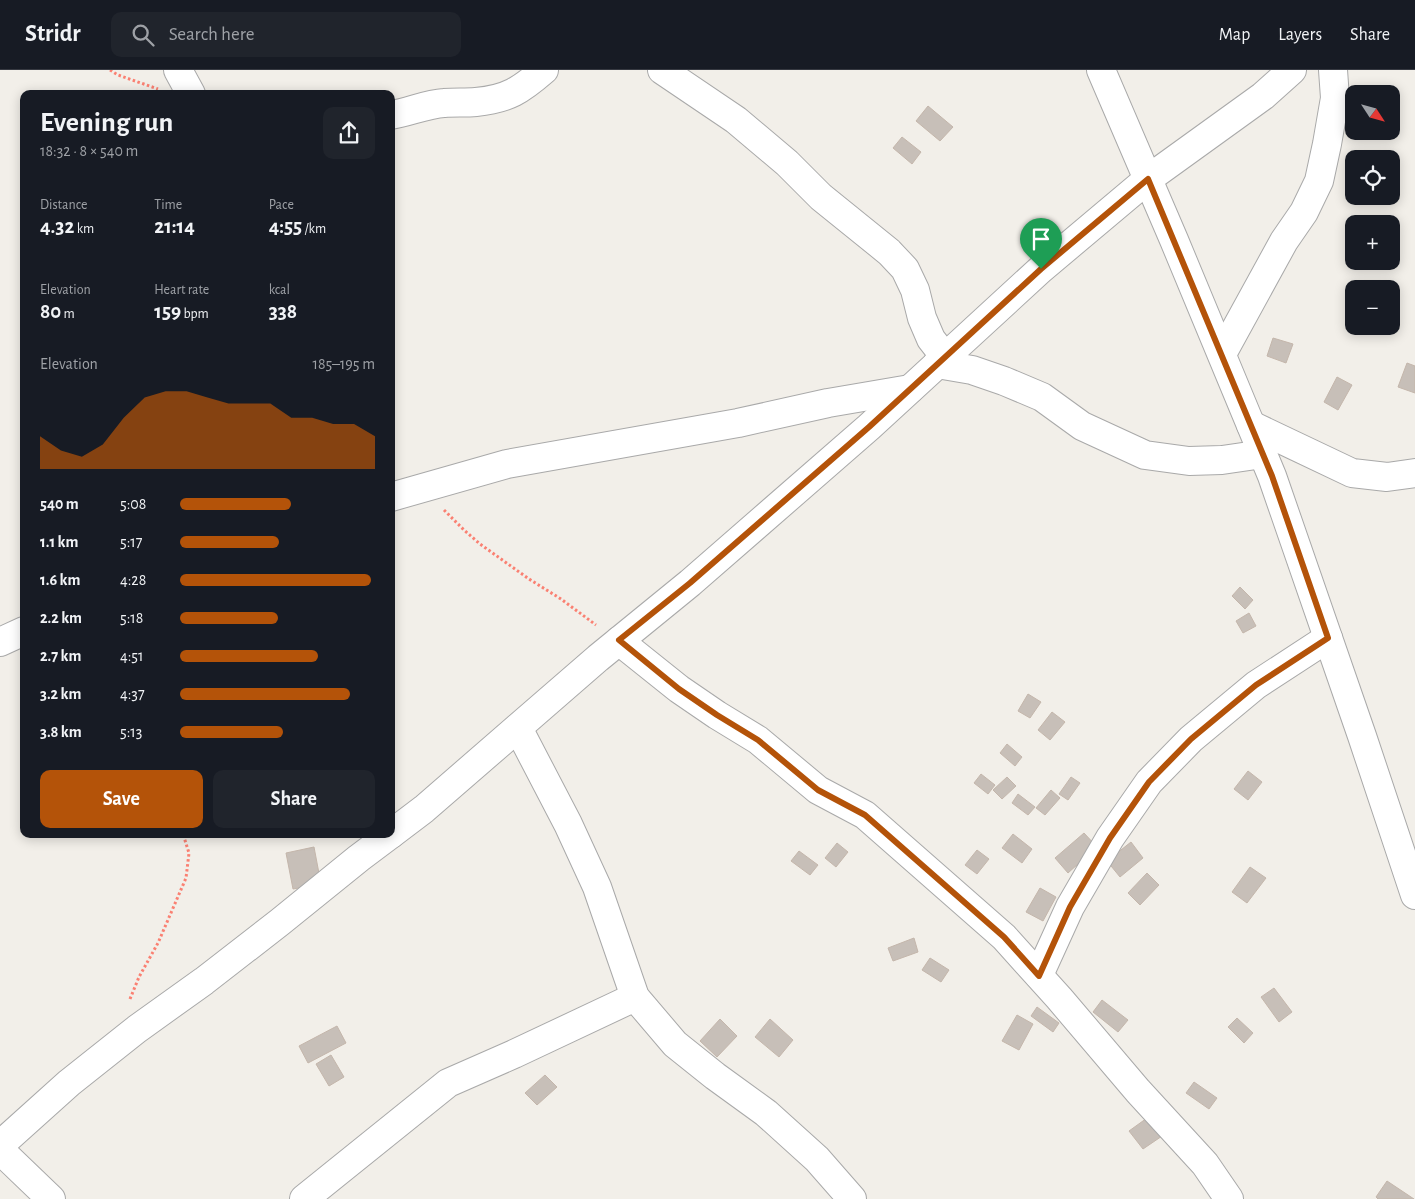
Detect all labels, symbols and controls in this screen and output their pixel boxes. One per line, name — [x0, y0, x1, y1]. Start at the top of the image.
search box — [111, 12, 461, 57]
icon: search — [129, 21, 157, 49]
text: Stridr — [25, 22, 81, 46]
text: Search here — [169, 25, 255, 44]
text: Map — [1219, 26, 1250, 44]
text: Layers — [1278, 26, 1322, 44]
text: Share — [1350, 26, 1390, 44]
north arrow — [1345, 85, 1400, 140]
map controls — [1345, 85, 1400, 335]
button: share — [323, 107, 375, 159]
text: Evening run — [40, 109, 173, 137]
text: 18:32 · 8 × 540 m — [40, 143, 138, 159]
button: locate — [1345, 150, 1400, 205]
text: Distance — [40, 198, 87, 212]
text: Time — [154, 198, 182, 212]
text: Pace — [269, 198, 294, 212]
button: + — [1345, 215, 1400, 270]
text: 4.32 — [40, 216, 74, 237]
text: 21:14 — [154, 216, 195, 237]
text: 4:55 — [269, 216, 302, 237]
pin — [1020, 218, 1062, 269]
text: km — [74, 222, 94, 236]
text: /km — [302, 222, 326, 236]
icon: arrive — [1027, 225, 1055, 253]
button: − — [1345, 280, 1400, 335]
text: Elevation — [40, 283, 91, 297]
text: Heart rate — [154, 283, 209, 297]
text: kcal — [269, 283, 290, 297]
text: 80 — [40, 301, 61, 322]
text: 159 — [154, 301, 181, 322]
text: 338 — [269, 301, 297, 322]
text: m — [61, 307, 75, 321]
text: bpm — [181, 307, 209, 321]
text: Elevation — [40, 356, 98, 372]
text: 185–195 m — [312, 356, 375, 372]
text: 540 m — [40, 496, 79, 512]
text: 5:08 — [120, 496, 146, 512]
text: 1.1 km — [40, 534, 78, 550]
text: 5:17 — [120, 534, 143, 550]
text: 1.6 km — [40, 572, 80, 588]
text: 4:28 — [120, 572, 146, 588]
text: 2.2 km — [40, 610, 82, 626]
text: 5:18 — [120, 610, 143, 626]
text: 2.7 km — [40, 648, 81, 664]
text: 4:51 — [120, 648, 144, 664]
text: 3.2 km — [40, 686, 81, 702]
text: 4:37 — [120, 686, 145, 702]
text: 3.8 km — [40, 724, 82, 740]
text: 5:13 — [120, 724, 142, 740]
button: Save — [40, 770, 203, 828]
button: Share — [213, 770, 375, 828]

